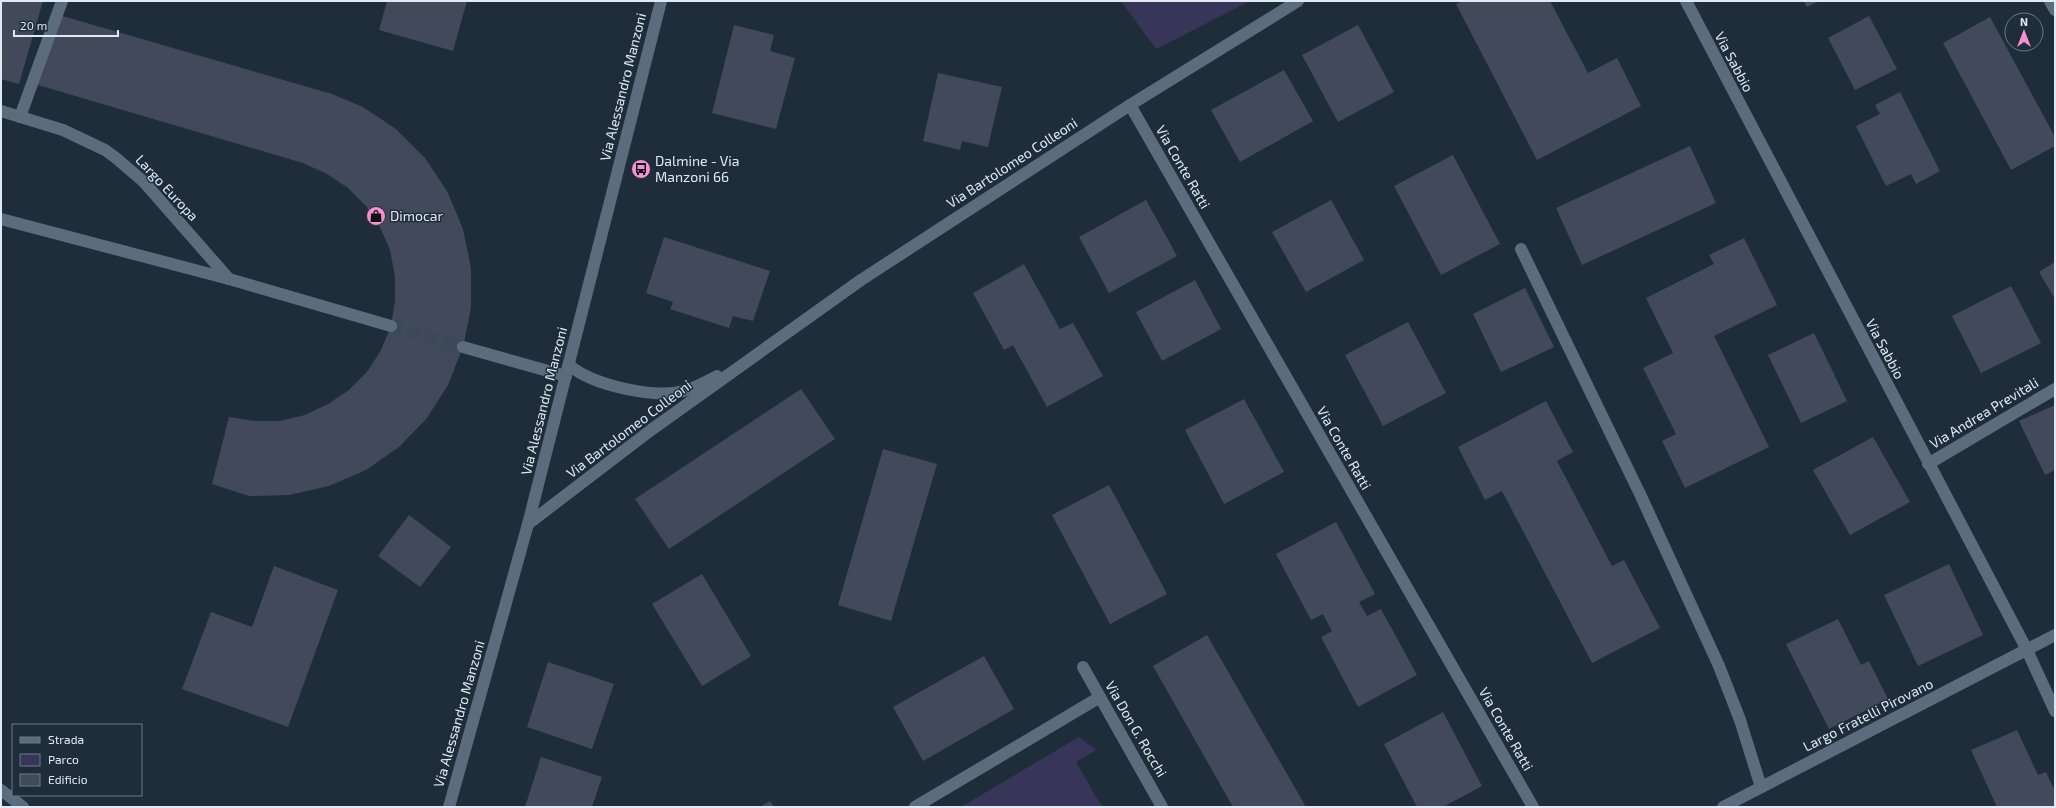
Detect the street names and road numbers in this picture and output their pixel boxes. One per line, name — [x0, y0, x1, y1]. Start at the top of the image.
street label: Via Alessandro Manzoni — [596, 11, 649, 163]
street label: Via Sabbio — [1712, 29, 1757, 95]
street label: Via Bartolomeo Colleoni — [943, 114, 1080, 211]
street label: Via Conte Ratti — [1153, 122, 1214, 211]
street label: Largo Europa — [132, 151, 202, 224]
street label: Via Sabbio — [1863, 316, 1908, 382]
street label: Via Alessandro Manzoni — [517, 325, 570, 477]
street label: Via Andrea Previtali — [1926, 373, 2041, 452]
street label: Via Bartolomeo Colleoni — [563, 376, 695, 481]
street label: Via Conte Ratti — [1314, 403, 1375, 492]
street label: Via Alessandro Manzoni — [429, 638, 488, 789]
street label: Largo Fratelli Pirovano — [1800, 674, 1936, 755]
street label: Via Don G. Rocchi — [1102, 678, 1171, 780]
street label: Via Conte Ratti — [1476, 684, 1537, 773]

